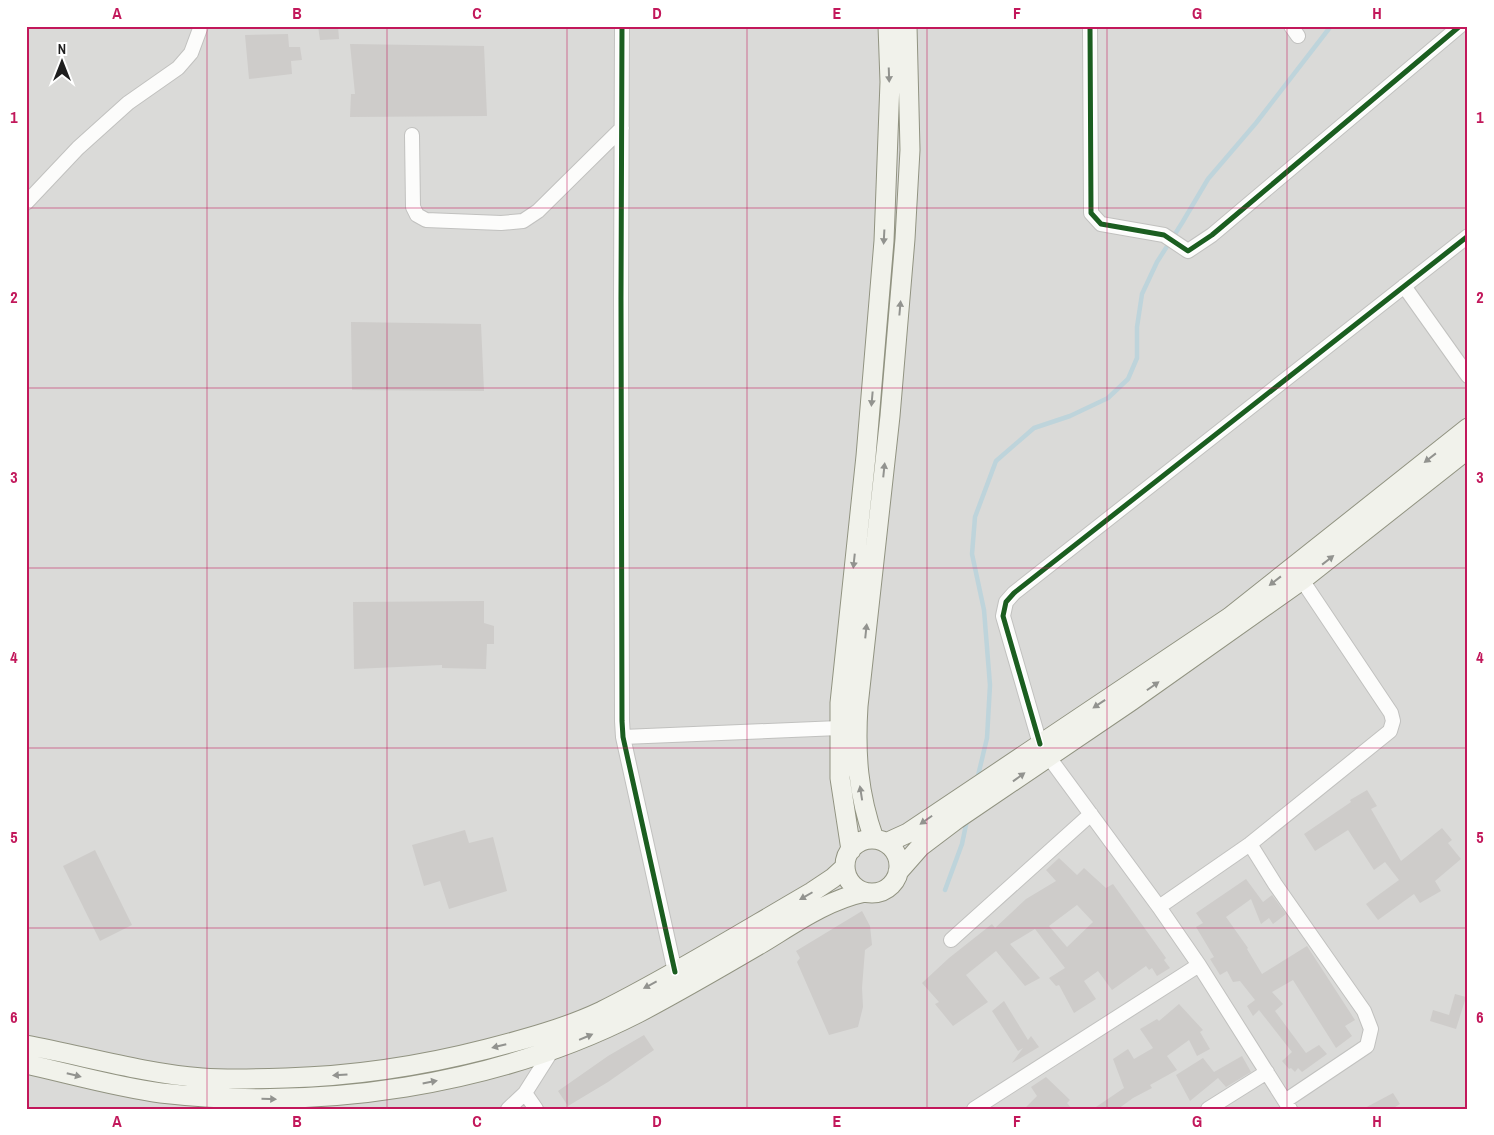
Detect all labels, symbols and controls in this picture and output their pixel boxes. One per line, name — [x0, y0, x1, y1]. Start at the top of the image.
text: A — [112, 2, 122, 24]
text: B — [292, 2, 302, 24]
text: C — [472, 2, 482, 24]
text: D — [652, 2, 662, 24]
text: E — [833, 2, 842, 24]
text: F — [1013, 2, 1021, 24]
text: G — [1192, 2, 1202, 24]
text: H — [1372, 2, 1382, 24]
north arrow — [38, 38, 88, 88]
text: N — [58, 40, 66, 58]
one-way arrow — [886, 67, 894, 83]
text: 1 — [10, 106, 18, 128]
text: 1 — [1476, 106, 1484, 128]
one-way arrow — [880, 230, 888, 246]
text: 2 — [10, 286, 18, 308]
text: 2 — [1476, 286, 1484, 308]
one-way arrow — [896, 300, 904, 316]
one-way arrow — [867, 392, 875, 408]
one-way arrow — [1423, 453, 1436, 464]
one-way arrow — [880, 461, 888, 477]
text: 3 — [10, 466, 18, 488]
text: 3 — [1476, 466, 1484, 488]
one-way arrow — [850, 553, 858, 569]
one-way arrow — [1321, 555, 1334, 566]
one-way arrow — [1269, 576, 1282, 587]
one-way arrow — [862, 623, 870, 639]
text: 4 — [10, 646, 18, 668]
text: 4 — [1476, 646, 1484, 668]
one-way arrow — [1147, 681, 1160, 691]
one-way arrow — [1092, 699, 1105, 709]
one-way arrow — [1012, 772, 1026, 782]
one-way arrow — [857, 784, 865, 800]
one-way arrow — [920, 815, 933, 825]
text: 5 — [10, 826, 18, 848]
text: 5 — [1476, 826, 1484, 848]
one-way arrow — [799, 891, 812, 900]
one-way arrow — [642, 981, 657, 989]
text: 6 — [10, 1006, 18, 1028]
text: 6 — [1476, 1006, 1484, 1028]
one-way arrow — [579, 1032, 593, 1040]
one-way arrow — [492, 1042, 507, 1050]
one-way arrow — [66, 1071, 81, 1079]
one-way arrow — [331, 1071, 347, 1079]
one-way arrow — [423, 1077, 439, 1085]
one-way arrow — [261, 1096, 277, 1104]
text: A — [112, 1110, 122, 1132]
text: B — [292, 1110, 302, 1132]
text: C — [472, 1110, 482, 1132]
text: D — [652, 1110, 662, 1132]
text: E — [833, 1110, 842, 1132]
text: F — [1013, 1110, 1021, 1132]
text: G — [1192, 1110, 1202, 1132]
text: H — [1372, 1110, 1382, 1132]

